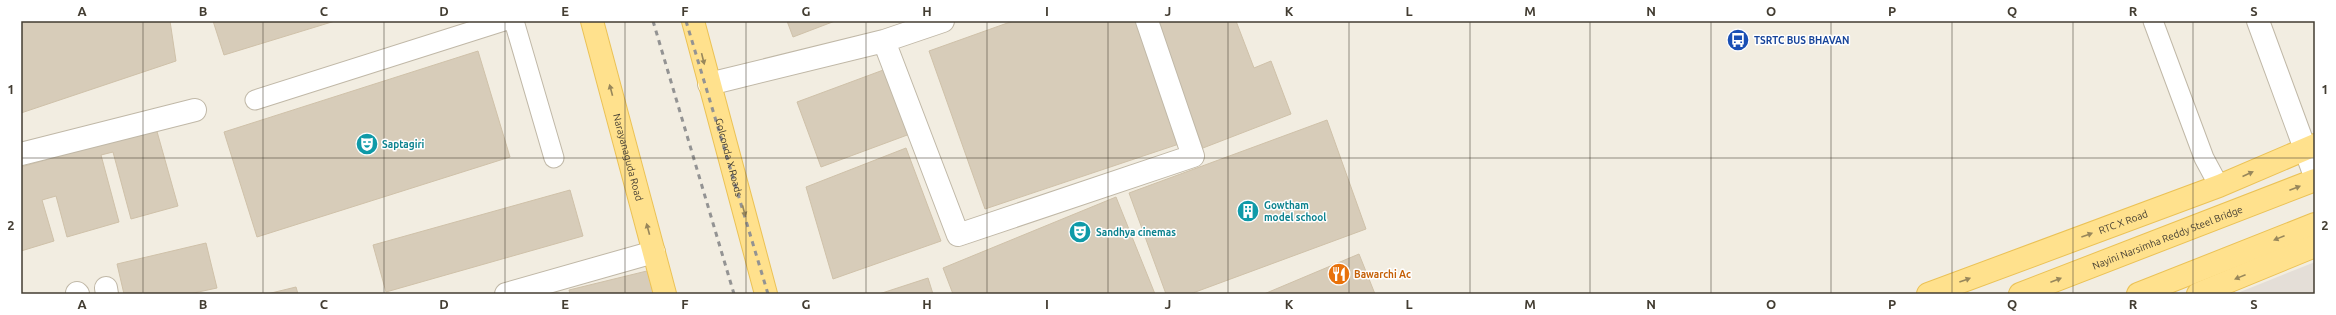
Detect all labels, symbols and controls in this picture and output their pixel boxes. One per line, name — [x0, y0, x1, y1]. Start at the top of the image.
text: A — [77, 4, 87, 18]
text: B — [199, 4, 208, 18]
text: C — [320, 4, 329, 18]
text: D — [439, 4, 449, 18]
text: E — [561, 4, 569, 18]
text: F — [681, 4, 689, 18]
text: G — [802, 4, 811, 18]
text: H — [922, 4, 932, 18]
text: I — [1045, 4, 1049, 18]
text: J — [1165, 4, 1171, 18]
text: K — [1285, 4, 1294, 18]
text: L — [1405, 4, 1413, 18]
text: M — [1524, 4, 1536, 18]
text: N — [1646, 4, 1656, 18]
text: O — [1766, 4, 1776, 18]
text: P — [1888, 4, 1896, 18]
text: Q — [2007, 4, 2017, 18]
text: R — [2129, 4, 2138, 18]
text: S — [2250, 4, 2258, 18]
bus stop icon: TSRTC BUS BHAVAN — [1725, 27, 1751, 53]
place label: TSRTC BUS BHAVAN — [1754, 35, 1850, 46]
one-way arrow — [700, 53, 706, 65]
text: 1 — [7, 82, 15, 96]
text: 1 — [2321, 82, 2329, 96]
one-way arrow — [607, 84, 613, 96]
street label: Narayanaguda Road — [612, 112, 645, 202]
street label: Golconda X Roads — [714, 117, 745, 198]
theatre icon: Saptagiri — [354, 131, 380, 157]
place label: Saptagiri — [382, 139, 425, 150]
one-way arrow — [2242, 171, 2253, 177]
one-way arrow — [2289, 184, 2301, 190]
building icon: Gowtham model school — [1235, 198, 1261, 224]
place label: Gowtham model school — [1264, 200, 1326, 223]
street label: Nayini Narsimha Reddy Steel Bridge — [2091, 203, 2244, 271]
one-way arrow — [741, 206, 747, 218]
street label: RTC X Road — [2097, 207, 2149, 236]
text: 2 — [7, 218, 15, 232]
text: 2 — [2321, 218, 2329, 232]
theatre icon: Sandhya cinemas — [1067, 219, 1093, 245]
one-way arrow — [645, 223, 651, 235]
place label: Sandhya cinemas — [1096, 227, 1176, 238]
one-way arrow — [2081, 232, 2093, 238]
one-way arrow — [2273, 235, 2284, 241]
restaurant icon: Bawarchi Ac — [1326, 261, 1352, 287]
place label: Bawarchi Ac — [1354, 269, 1411, 280]
one-way arrow — [2233, 274, 2245, 280]
one-way arrow — [1959, 277, 1971, 283]
one-way arrow — [2051, 277, 2063, 283]
text: A — [77, 297, 87, 311]
text: B — [199, 297, 208, 311]
text: C — [320, 297, 329, 311]
text: D — [439, 297, 449, 311]
text: E — [561, 297, 569, 311]
text: F — [681, 297, 689, 311]
text: G — [802, 297, 811, 311]
text: H — [922, 297, 932, 311]
text: I — [1045, 297, 1049, 311]
text: J — [1165, 297, 1171, 311]
text: K — [1285, 297, 1294, 311]
text: L — [1405, 297, 1413, 311]
text: M — [1524, 297, 1536, 311]
text: N — [1646, 297, 1656, 311]
text: O — [1766, 297, 1776, 311]
text: P — [1888, 297, 1896, 311]
text: Q — [2007, 297, 2017, 311]
text: R — [2129, 297, 2138, 311]
text: S — [2250, 297, 2258, 311]

